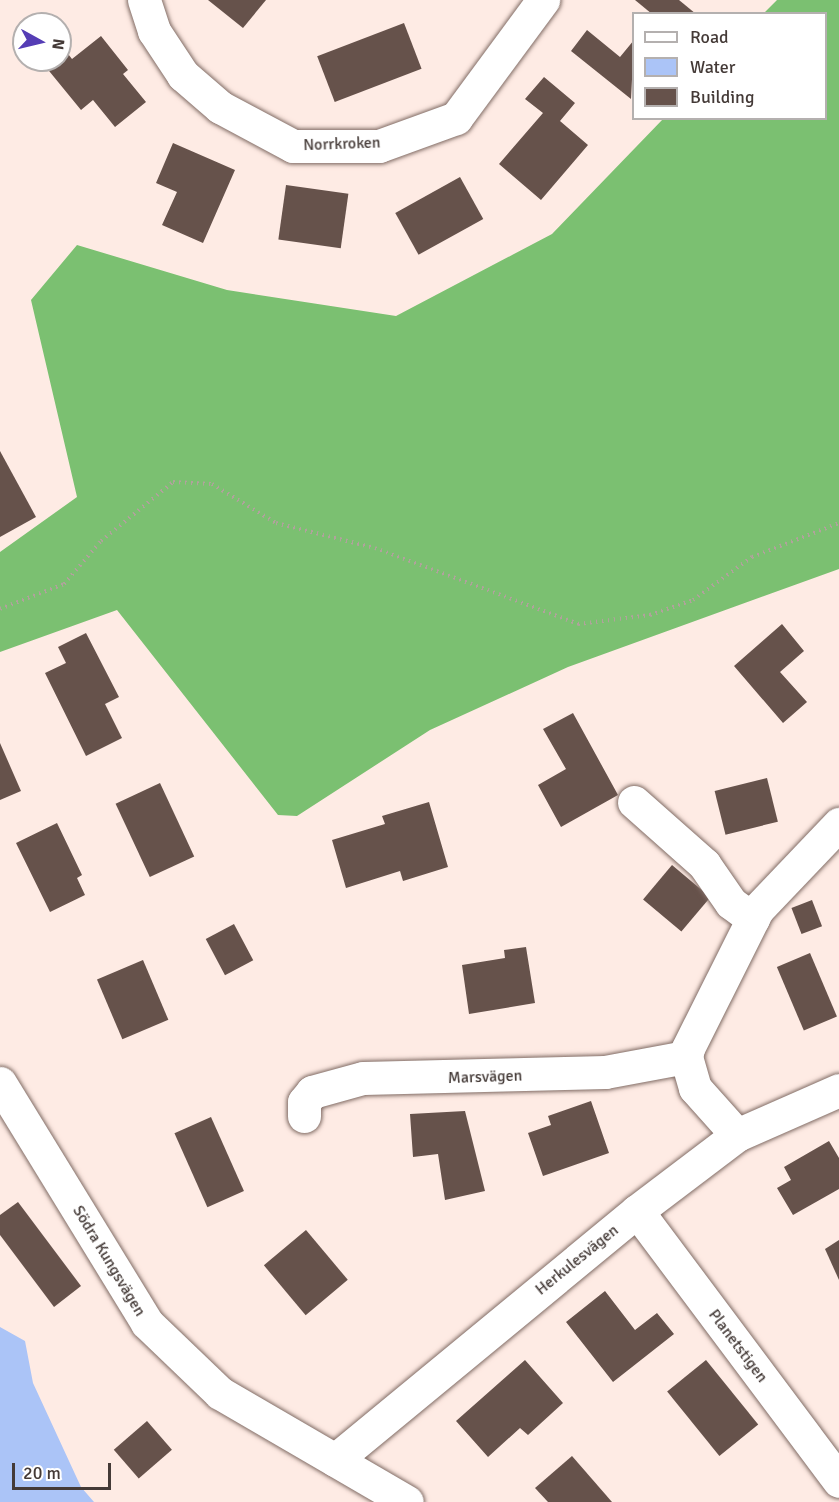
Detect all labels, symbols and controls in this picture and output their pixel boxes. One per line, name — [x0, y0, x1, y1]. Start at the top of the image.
north arrow — [12, 12, 72, 72]
legend — [632, 12, 827, 120]
text: Road — [690, 26, 729, 48]
text: N — [47, 37, 69, 51]
text: Water — [690, 56, 735, 78]
text: Building — [690, 86, 754, 108]
street label: Norrkroken — [303, 133, 381, 155]
street label: Marsvägen — [447, 1066, 523, 1088]
street label: Södra Kungsvägen — [68, 1202, 150, 1320]
street label: Herkulesvägen — [532, 1221, 622, 1299]
street label: Planetstigen — [704, 1306, 772, 1386]
scale bar — [15, 1451, 114, 1489]
text: 20 m — [23, 1462, 61, 1484]

